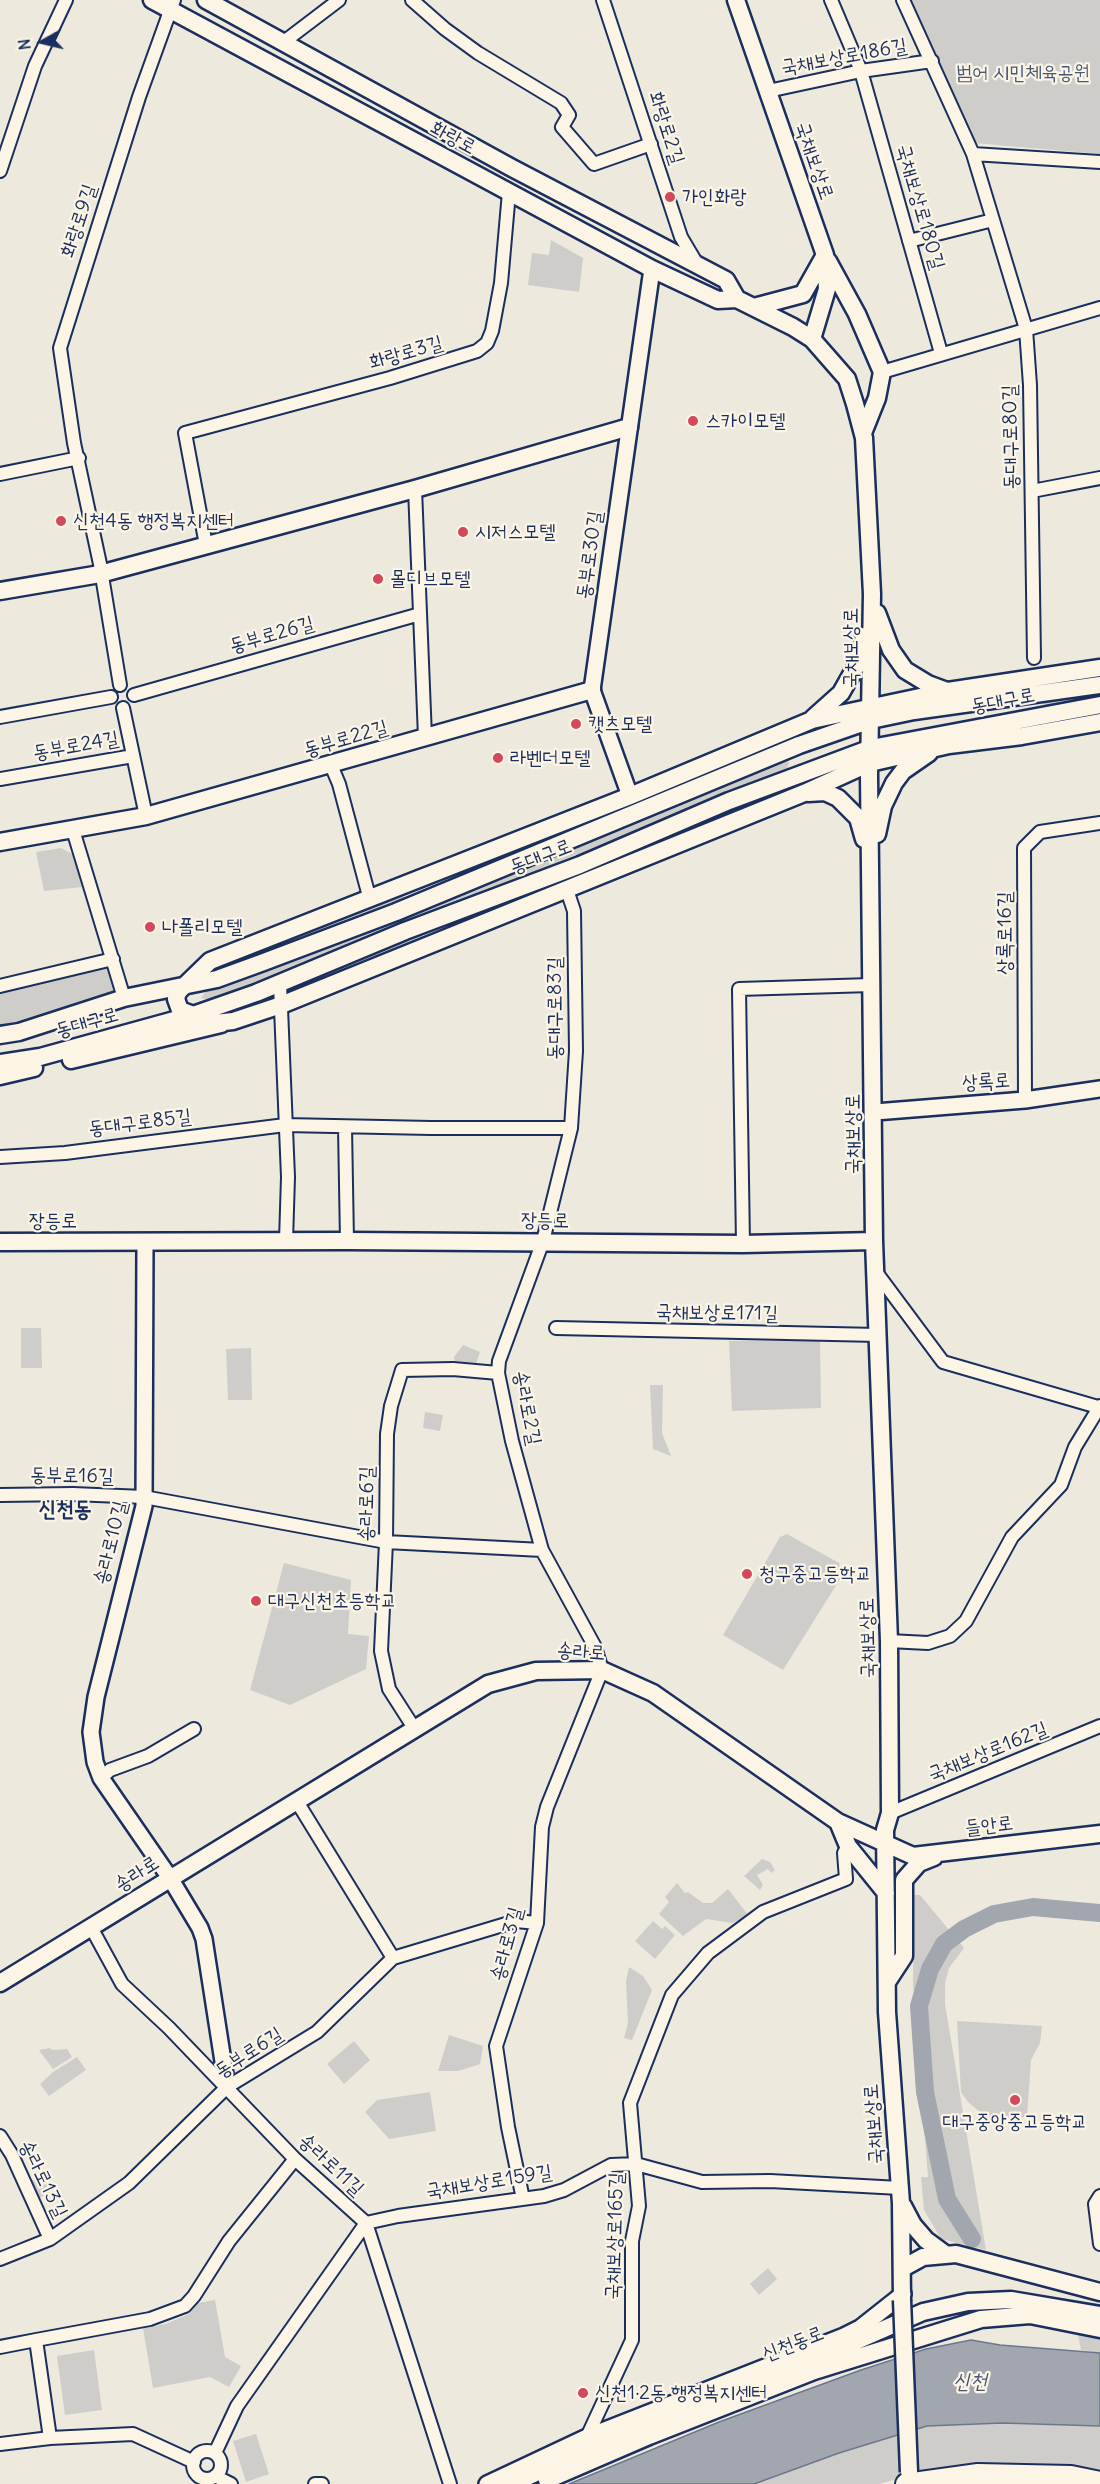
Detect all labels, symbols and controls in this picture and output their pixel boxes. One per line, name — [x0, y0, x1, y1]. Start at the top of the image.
north arrow — [12, 12, 72, 72]
street label: 국채보상로186길 — [779, 34, 909, 80]
text: N — [14, 38, 35, 51]
park label: 범어 시민체육공원 — [956, 61, 1090, 85]
street label: 화랑로2길 — [643, 88, 689, 168]
street label: 화랑로 — [426, 116, 480, 160]
street label: 국채보상로 — [790, 119, 838, 203]
street label: 국채보상로180길 — [891, 142, 949, 272]
street label: 화랑로9길 — [56, 181, 102, 261]
place label: 가인화랑 — [682, 185, 746, 209]
marker: 가인화랑 — [663, 190, 677, 204]
street label: 화랑로3길 — [366, 331, 446, 375]
street label: 동대구로80길 — [998, 384, 1024, 490]
place label: 스카이모텔 — [705, 409, 785, 433]
marker: 스카이모텔 — [686, 414, 700, 428]
place label: 신천4동 행정복지센터 — [73, 509, 234, 533]
street label: 동부로30길 — [572, 509, 608, 601]
marker: 신천4동 행정복지센터 — [54, 514, 68, 528]
place label: 시저스모텔 — [475, 520, 555, 544]
marker: 시저스모텔 — [456, 525, 470, 539]
place label: 몰디브모텔 — [390, 567, 470, 591]
marker: 몰디브모텔 — [371, 572, 385, 586]
street label: 국채보상로 — [839, 608, 863, 688]
street label: 동부로26길 — [227, 611, 317, 659]
street label: 동대구로 — [969, 683, 1037, 719]
place label: 캣츠모텔 — [588, 712, 652, 736]
street label: 동부로22길 — [301, 716, 391, 762]
marker: 캣츠모텔 — [569, 717, 583, 731]
street label: 동부로24길 — [31, 727, 121, 765]
place label: 라벤더모텔 — [510, 746, 590, 770]
marker: 라벤더모텔 — [491, 751, 505, 765]
street label: 동대구로 — [507, 834, 575, 880]
street label: 상록로16길 — [993, 891, 1017, 975]
place label: 나폴리모텔 — [162, 915, 242, 939]
marker: 나폴리모텔 — [143, 920, 157, 934]
street label: 동대구로83길 — [543, 956, 567, 1060]
street label: 동대구로 — [53, 1003, 121, 1043]
street label: 상록로 — [961, 1068, 1011, 1096]
street label: 국채보상로 — [841, 1094, 865, 1174]
street label: 동대구로85길 — [87, 1105, 193, 1141]
street label: 장등로 — [29, 1209, 77, 1233]
street label: 장등로 — [521, 1209, 569, 1233]
street label: 국채보상로171길 — [656, 1300, 778, 1326]
street label: 송라로2길 — [508, 1369, 546, 1447]
street label: 동부로16길 — [30, 1463, 114, 1489]
street label: 송라로6길 — [354, 1466, 380, 1542]
district label: 신천동 — [38, 1497, 92, 1523]
street label: 송라로10길 — [89, 1499, 133, 1587]
place label: 청구중고등학교 — [759, 1562, 872, 1586]
marker: 청구중고등학교 — [740, 1567, 754, 1581]
place label: 대구신천초등학교 — [268, 1589, 397, 1613]
marker: 대구신천초등학교 — [249, 1594, 263, 1608]
street label: 국채보상로 — [855, 1598, 881, 1678]
street label: 송라로 — [556, 1638, 606, 1666]
street label: 국채보상로162길 — [925, 1717, 1051, 1787]
street label: 들안로 — [964, 1811, 1014, 1841]
street label: 송라로 — [110, 1851, 164, 1897]
street label: 송라로3길 — [486, 1904, 528, 1984]
street label: 동부로6길 — [211, 2022, 287, 2084]
street label: 국채보상로 — [859, 2083, 889, 2165]
marker: 대구중앙중고등학교 — [1008, 2093, 1022, 2107]
place label: 대구중앙중고등학교 — [943, 2110, 1087, 2134]
street label: 송라로11길 — [293, 2129, 369, 2201]
street label: 송라로13길 — [14, 2136, 72, 2222]
street label: 국채보상로159길 — [424, 2160, 554, 2204]
street label: 국채보상로165길 — [601, 2172, 629, 2300]
street label: 신천동로 — [759, 2321, 827, 2367]
water label: 신천 — [953, 2369, 987, 2395]
place label: 신천1·2동 행정복지센터 — [595, 2381, 767, 2405]
marker: 신천1·2동 행정복지센터 — [576, 2386, 590, 2400]

